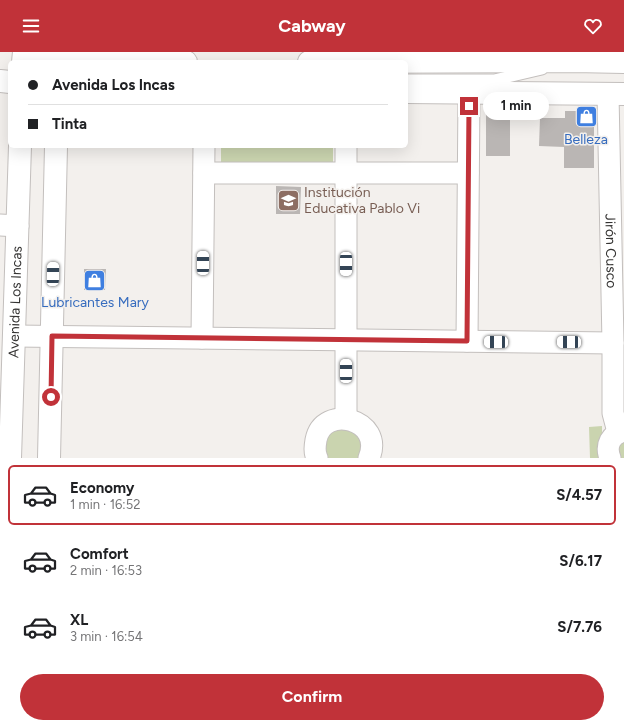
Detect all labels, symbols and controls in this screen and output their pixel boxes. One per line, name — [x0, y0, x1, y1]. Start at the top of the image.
icon: menu — [20, 15, 42, 37]
text: Cabway — [278, 15, 346, 37]
icon: heart — [582, 15, 604, 37]
text: Avenida Los Incas — [52, 76, 175, 94]
callout: 1 min — [483, 92, 549, 120]
route end — [460, 97, 478, 115]
text: 1 min — [501, 98, 531, 113]
shop icon: Belleza — [573, 104, 599, 130]
text: Tinta — [52, 115, 87, 133]
place label: Belleza — [564, 131, 608, 148]
place label: Institución Educativa Pablo Vi — [304, 184, 420, 217]
school or university icon: Institución Educativa Pablo Vi — [275, 187, 301, 213]
street label: Jirón Cusco — [601, 213, 620, 289]
street label: Avenida Los Incas — [5, 246, 26, 358]
car — [197, 251, 209, 275]
car — [340, 252, 352, 276]
car — [47, 262, 59, 286]
shop icon: Lubricantes Mary — [82, 267, 108, 293]
place label: Lubricantes Mary — [41, 294, 150, 311]
car — [484, 336, 508, 348]
car — [557, 336, 581, 348]
car — [340, 359, 352, 383]
route start — [42, 388, 60, 406]
icon: car — [22, 477, 58, 513]
text: Economy — [70, 479, 135, 497]
text: S/4.57 — [556, 486, 602, 504]
text: 1 min · 16:52 — [70, 497, 140, 512]
icon: car — [22, 543, 58, 579]
text: Comfort — [70, 545, 129, 563]
text: S/6.17 — [559, 552, 602, 570]
text: 2 min · 16:53 — [70, 563, 142, 578]
icon: car — [22, 609, 58, 645]
text: XL — [70, 611, 88, 629]
text: S/7.76 — [557, 618, 602, 636]
text: 3 min · 16:54 — [70, 629, 143, 644]
button: Confirm — [20, 674, 604, 720]

